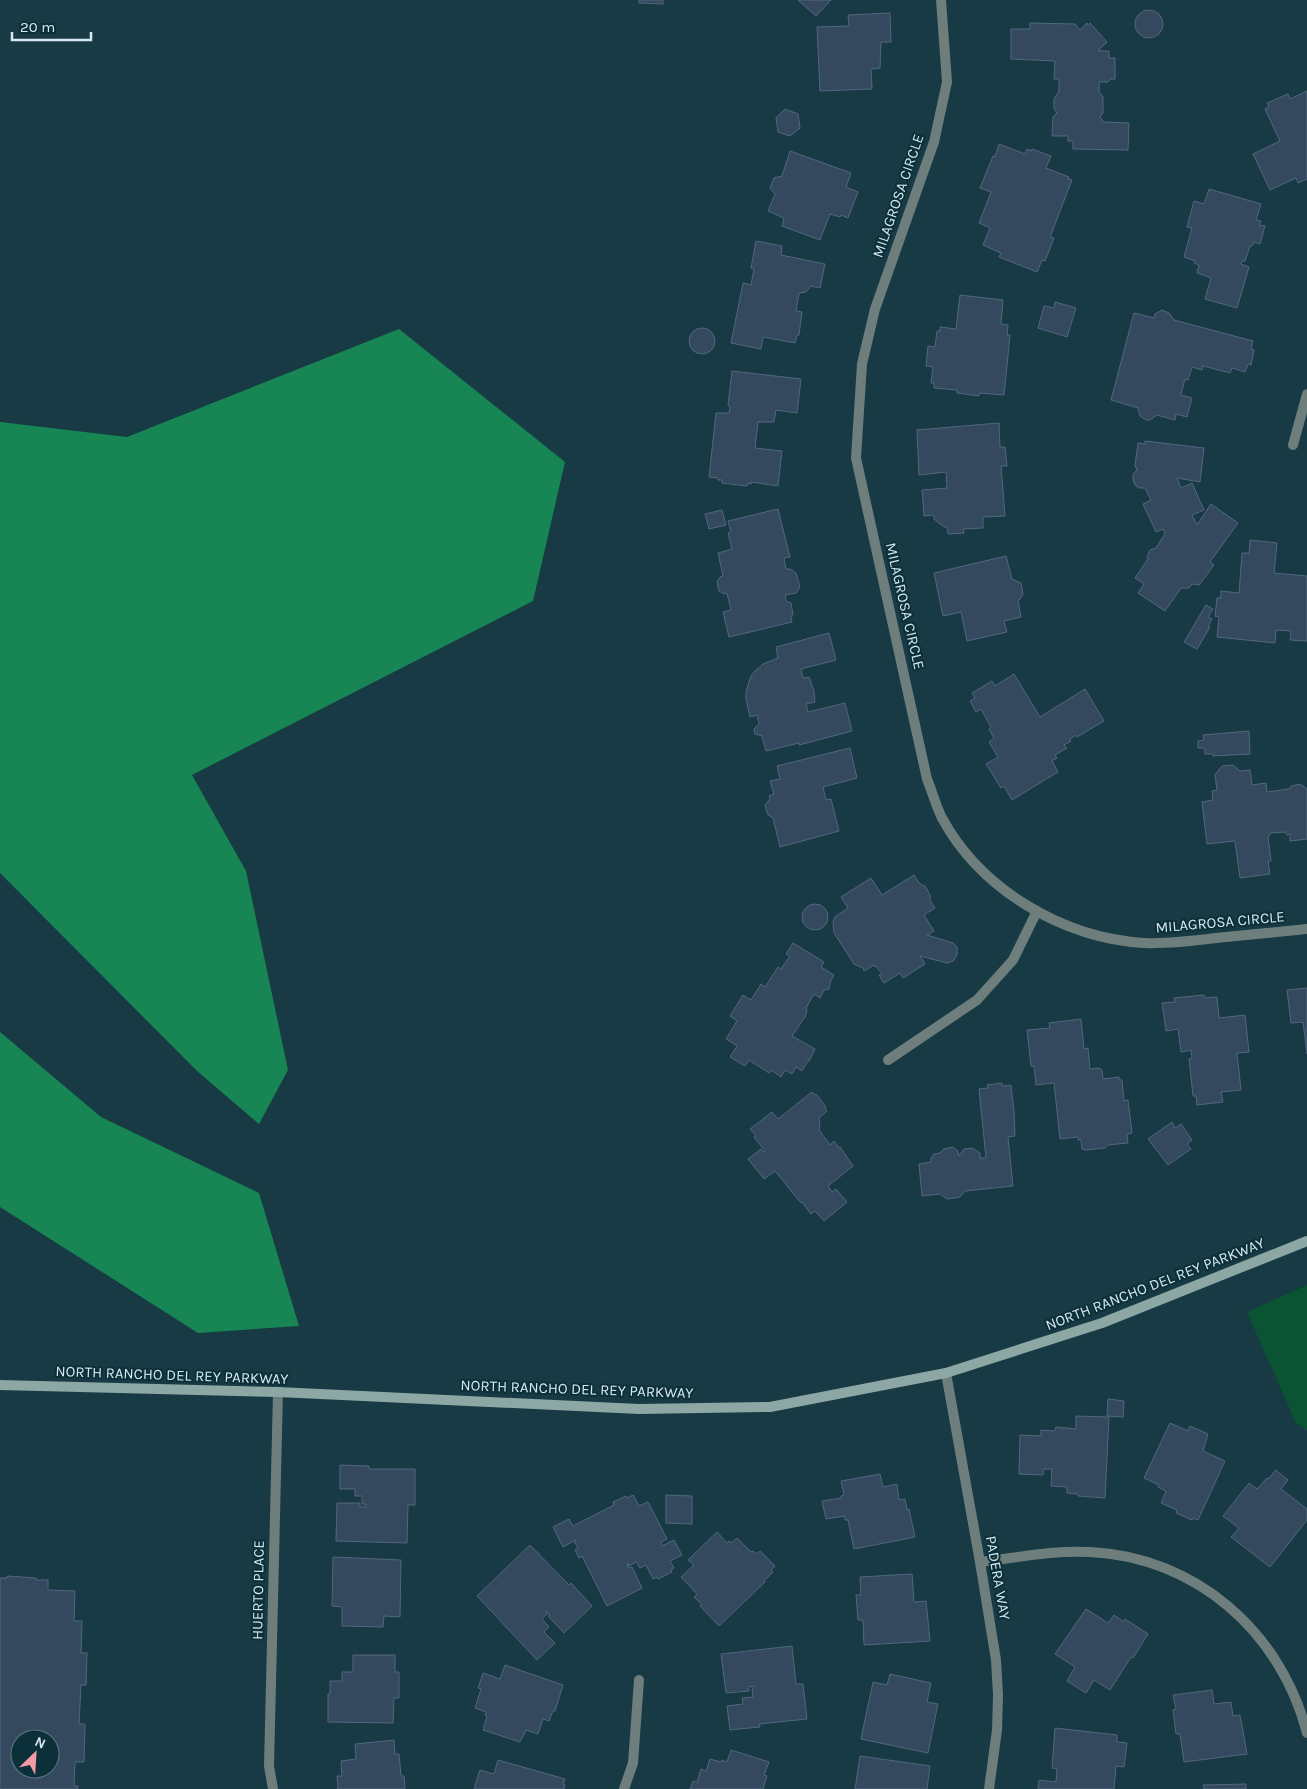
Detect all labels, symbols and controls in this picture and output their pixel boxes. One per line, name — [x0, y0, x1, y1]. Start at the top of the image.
scale bar — [12, 10, 91, 42]
text: 20 m — [20, 18, 55, 36]
street label: MILAGROSA CIRCLE — [868, 132, 928, 260]
street label: MILAGROSA CIRCLE — [882, 541, 928, 671]
street label: MILAGROSA CIRCLE — [1155, 907, 1285, 937]
street label: NORTH RANCHO DEL REY PARKWAY — [1043, 1234, 1268, 1334]
street label: NORTH RANCHO DEL REY PARKWAY — [55, 1362, 290, 1388]
street label: NORTH RANCHO DEL REY PARKWAY — [460, 1376, 695, 1402]
street label: PADERA WAY — [982, 1534, 1014, 1622]
street label: HUERTO PLACE — [248, 1540, 268, 1640]
north arrow — [10, 1729, 60, 1779]
text: N — [32, 1733, 48, 1752]

